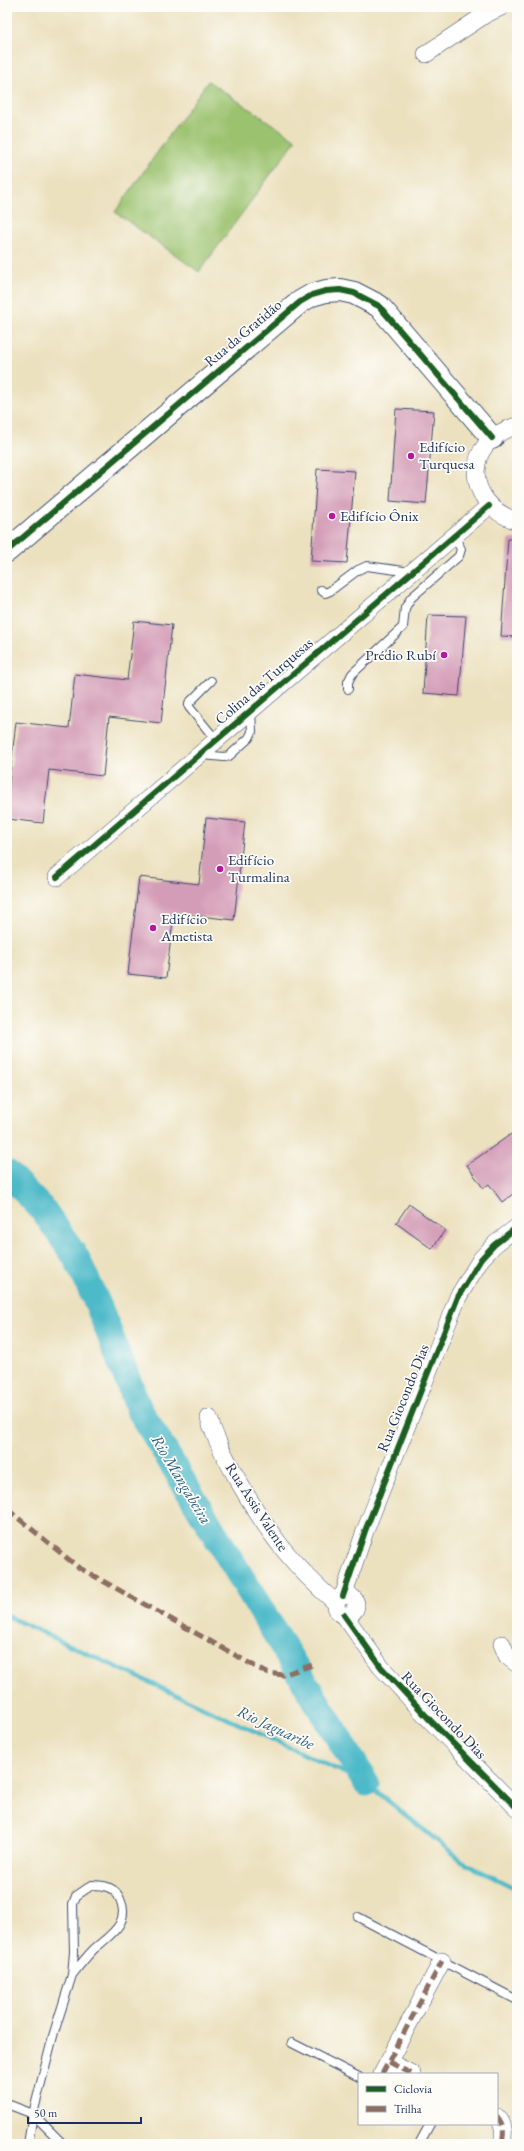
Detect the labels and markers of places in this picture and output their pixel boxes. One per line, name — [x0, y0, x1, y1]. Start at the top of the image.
place label: Edifício Turquesa — [419, 437, 474, 473]
marker: Edifício Turquesa — [406, 451, 416, 461]
place label: Edifício Ônix — [340, 506, 419, 525]
marker: Edifício Ônix — [327, 511, 337, 521]
place label: Prédio Rubí — [365, 645, 436, 664]
marker: Prédio Rubí — [439, 650, 449, 660]
place label: Edifício Turmalina — [228, 850, 290, 886]
marker: Edifício Turmalina — [215, 864, 225, 874]
place label: Edifício Ametista — [160, 909, 213, 945]
marker: Edifício Ametista — [148, 923, 158, 933]

